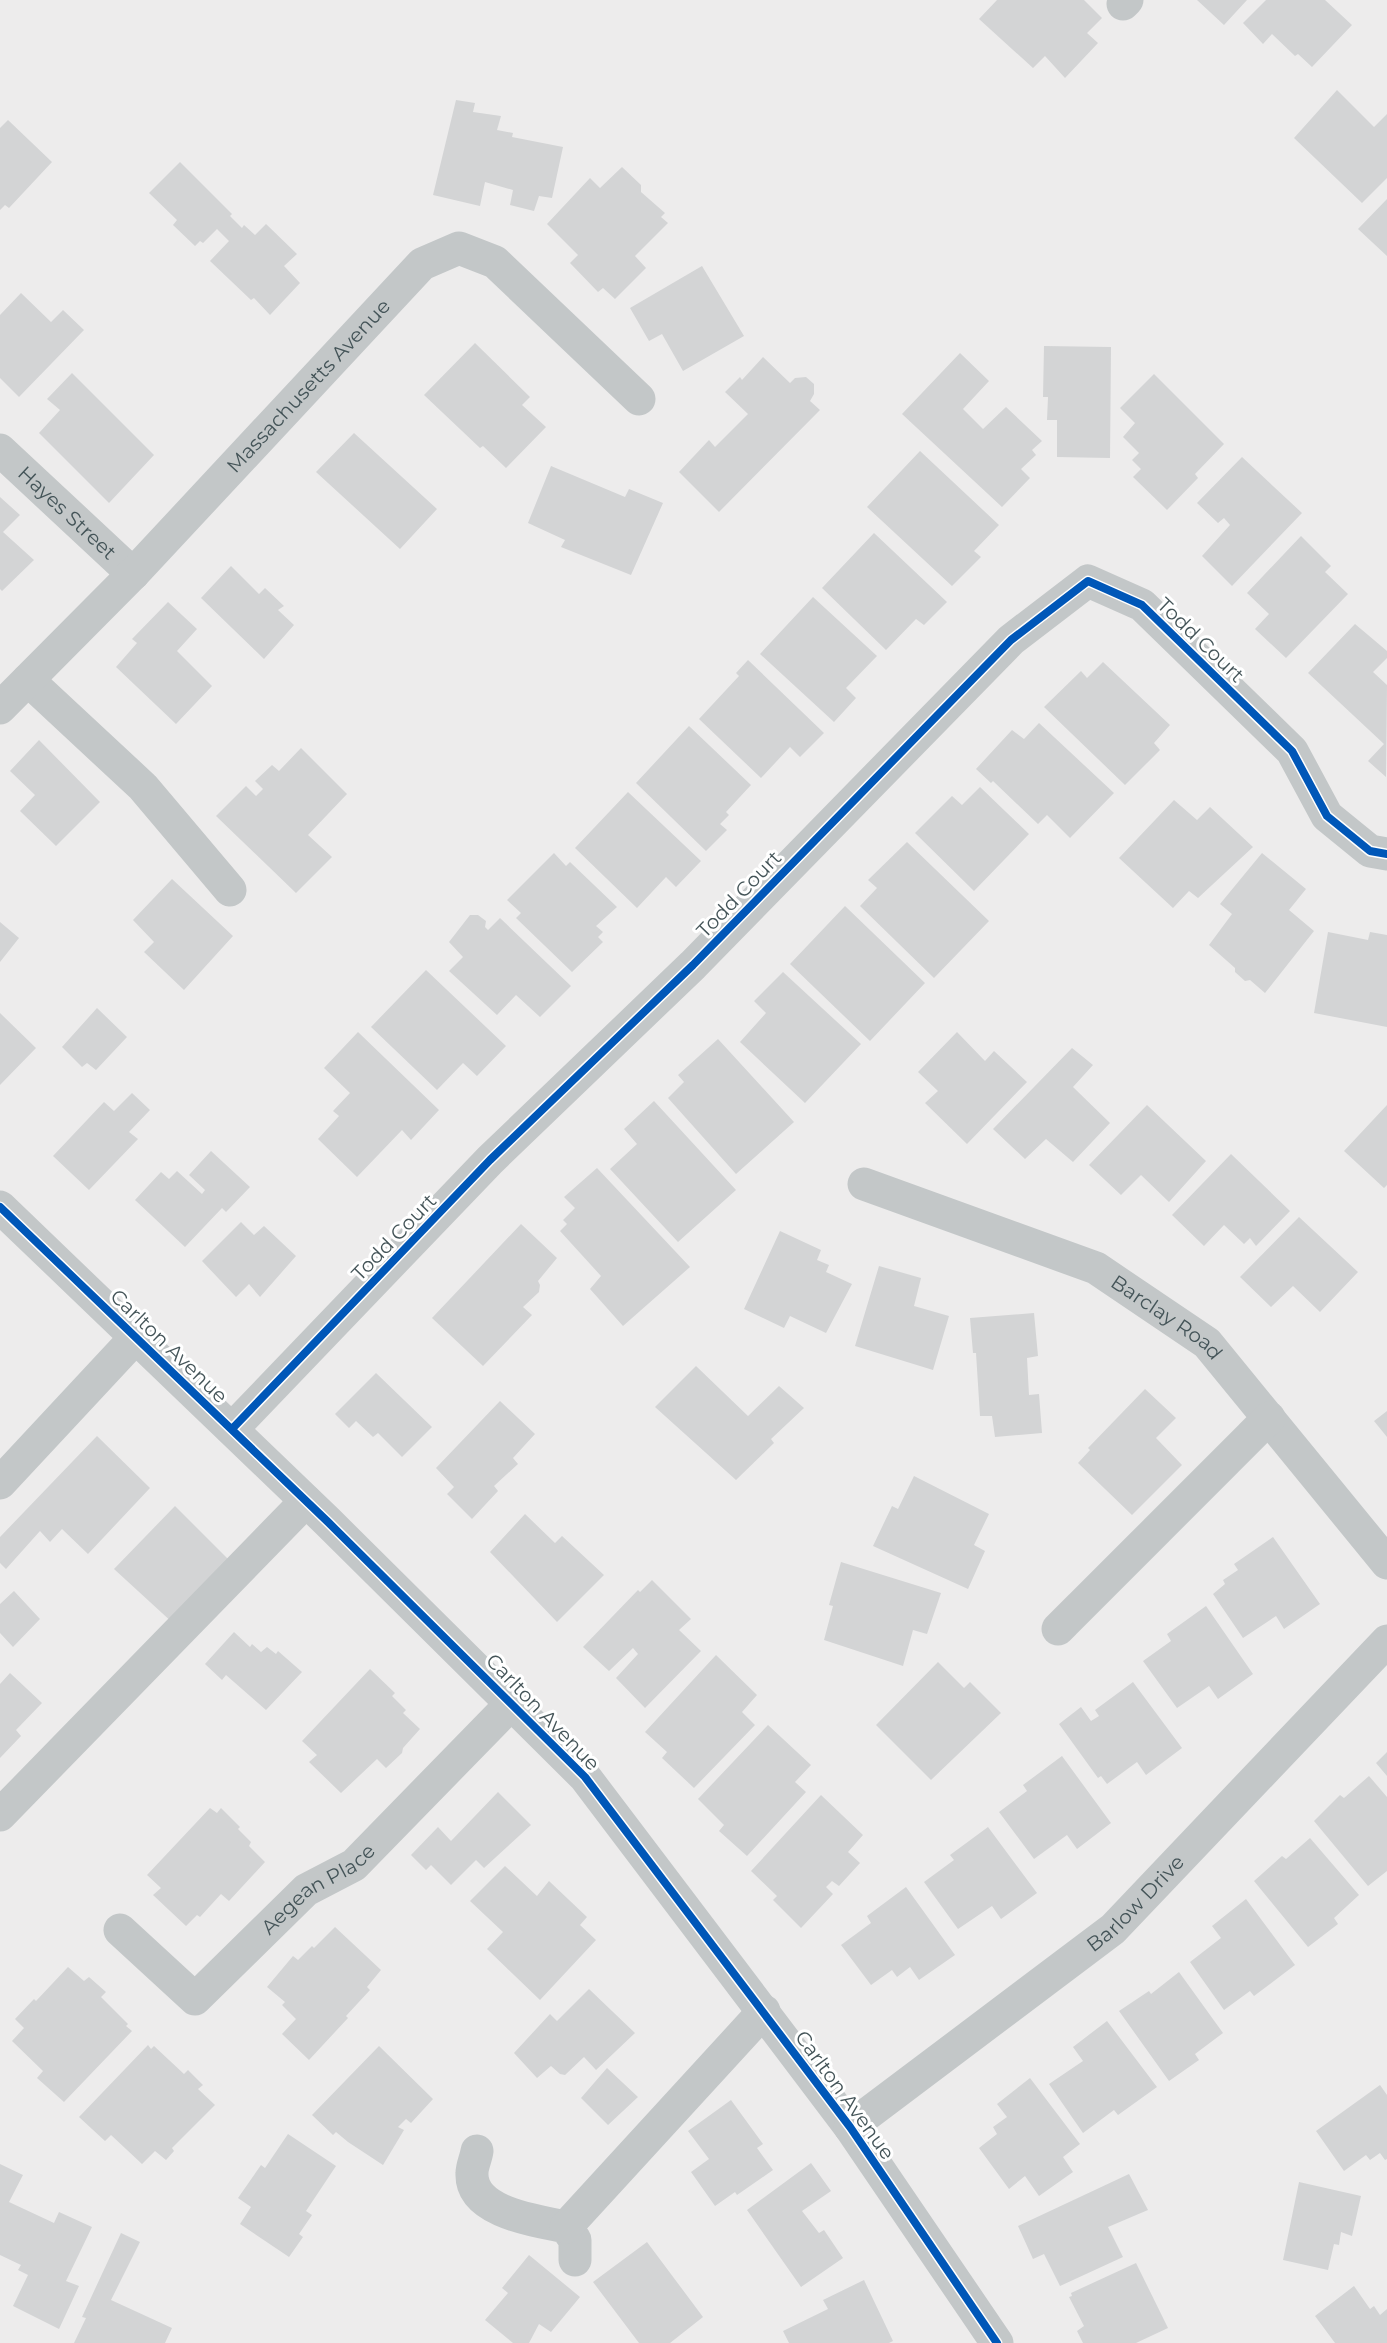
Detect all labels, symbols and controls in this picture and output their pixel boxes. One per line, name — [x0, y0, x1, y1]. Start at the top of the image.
street label: Massachusetts Avenue — [222, 294, 395, 478]
street label: Hayes Street — [13, 461, 122, 564]
street label: Todd Court — [1153, 593, 1249, 687]
street label: Todd Court — [692, 846, 786, 942]
street label: Todd Court — [347, 1189, 441, 1285]
street label: Barclay Road — [1106, 1270, 1228, 1364]
street label: Carlton Avenue — [105, 1284, 233, 1408]
street label: Carlton Avenue — [481, 1648, 605, 1776]
street label: Aegean Place — [256, 1839, 380, 1939]
street label: Barlow Drive — [1082, 1850, 1189, 1957]
street label: Carlton Avenue — [790, 2026, 900, 2164]

